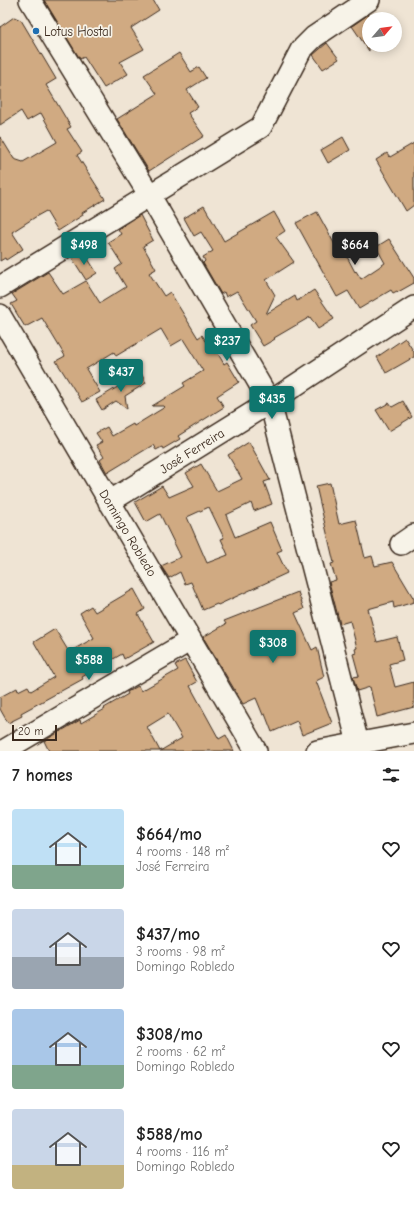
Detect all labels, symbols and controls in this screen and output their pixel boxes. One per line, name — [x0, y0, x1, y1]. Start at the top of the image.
north arrow — [362, 12, 402, 52]
map controls — [362, 12, 402, 52]
place label: Lotus Hostal — [44, 24, 112, 39]
marker: Lotus Hostal — [31, 26, 41, 36]
pin: $498 — [60, 232, 108, 266]
pin: $664 — [331, 232, 379, 266]
text: $498 — [70, 237, 98, 252]
text: $664 — [341, 237, 369, 252]
pin: $237 — [203, 328, 251, 362]
text: $237 — [214, 333, 240, 348]
pin: $437 — [97, 359, 145, 393]
text: $437 — [108, 364, 134, 379]
pin: $435 — [248, 386, 296, 420]
text: $435 — [258, 391, 286, 406]
street label: José Ferreira — [157, 425, 227, 477]
street label: Domingo Robledo — [96, 487, 160, 579]
pin: $308 — [249, 630, 297, 664]
text: $308 — [259, 635, 287, 650]
pin: $588 — [65, 647, 113, 681]
text: $588 — [75, 652, 103, 667]
scale bar — [12, 723, 57, 742]
text: 20 m — [18, 725, 43, 738]
icon: filters — [380, 764, 402, 786]
text: 7 homes — [12, 766, 73, 785]
icon: home — [44, 825, 92, 873]
text: $664/mo — [136, 825, 202, 844]
icon: heart — [380, 838, 402, 860]
text: 4 rooms · 148 m² — [136, 844, 229, 859]
text: José Ferreira — [136, 859, 209, 874]
icon: home — [44, 925, 92, 973]
text: $437/mo — [136, 925, 200, 944]
icon: heart — [380, 938, 402, 960]
text: 3 rooms · 98 m² — [136, 944, 225, 959]
text: Domingo Robledo — [136, 959, 235, 974]
icon: home — [44, 1025, 92, 1073]
text: $308/mo — [136, 1025, 203, 1044]
icon: heart — [380, 1038, 402, 1060]
text: 2 rooms · 62 m² — [136, 1044, 225, 1059]
text: Domingo Robledo — [136, 1059, 235, 1074]
icon: home — [44, 1125, 92, 1173]
text: $588/mo — [136, 1125, 202, 1144]
icon: heart — [380, 1138, 402, 1160]
text: 4 rooms · 116 m² — [136, 1144, 228, 1159]
text: Domingo Robledo — [136, 1159, 235, 1174]

